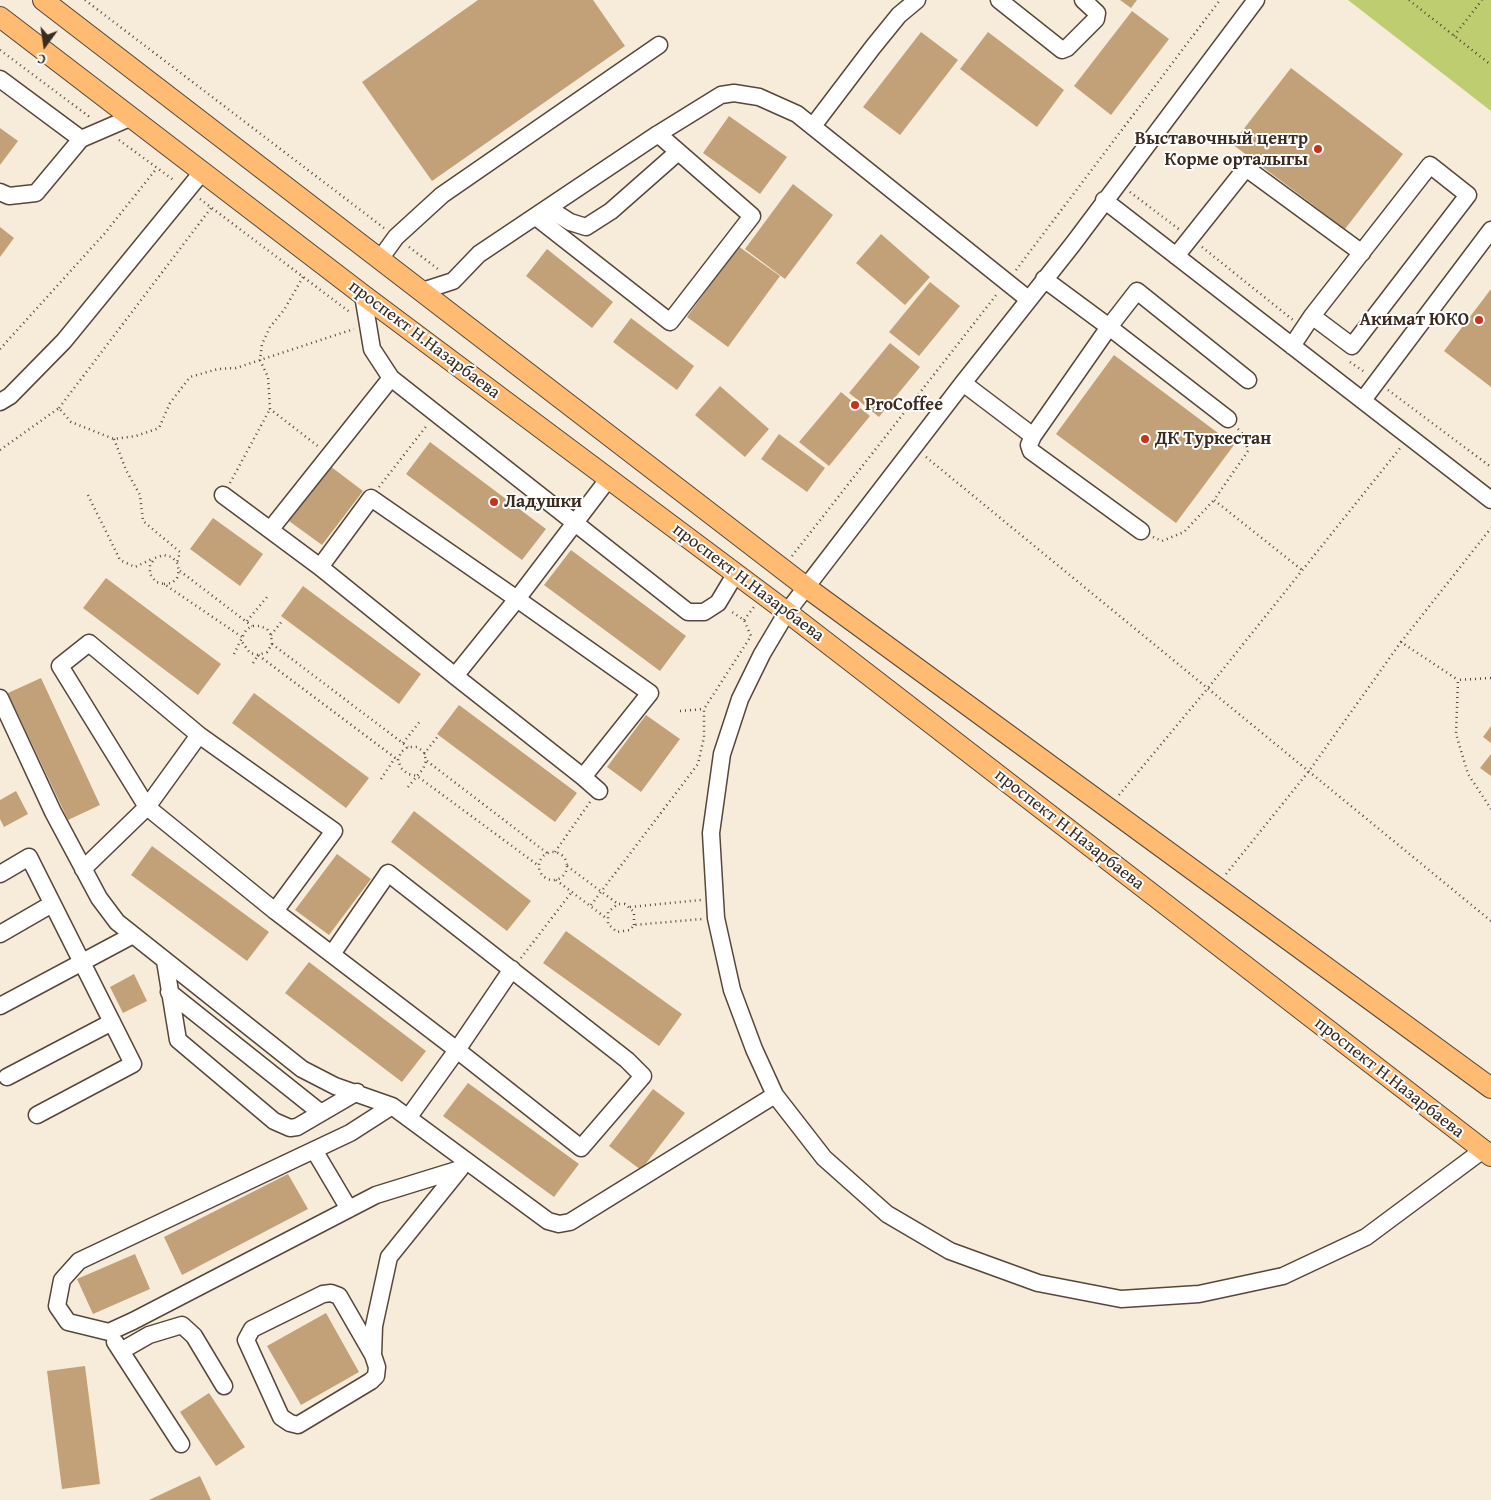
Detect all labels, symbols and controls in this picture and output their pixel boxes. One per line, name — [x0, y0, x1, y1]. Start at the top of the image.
north arrow — [20, 20, 70, 70]
text: С — [35, 49, 48, 70]
place label: Выставочный центр Корме орталыгы — [1135, 128, 1308, 170]
marker: Выставочный центр Корме орталыгы — [1312, 143, 1324, 155]
street label: проспект Н.Назарбаева — [344, 276, 504, 404]
place label: Акимат ЮКО — [1360, 309, 1469, 331]
marker: Акимат ЮКО — [1473, 314, 1485, 326]
place label: ProCoffee — [865, 394, 943, 416]
marker: ProCoffee — [849, 399, 861, 411]
place label: ДК Туркестан — [1155, 428, 1271, 450]
marker: ДК Туркестан — [1139, 433, 1151, 445]
place label: Ладушки — [504, 491, 582, 513]
marker: Ладушки — [488, 496, 500, 508]
street label: проспект Н.Назарбаева — [668, 519, 828, 647]
street label: проспект Н.Назарбаева — [990, 765, 1148, 895]
street label: проспект Н.Назарбаева — [1310, 1013, 1468, 1143]

